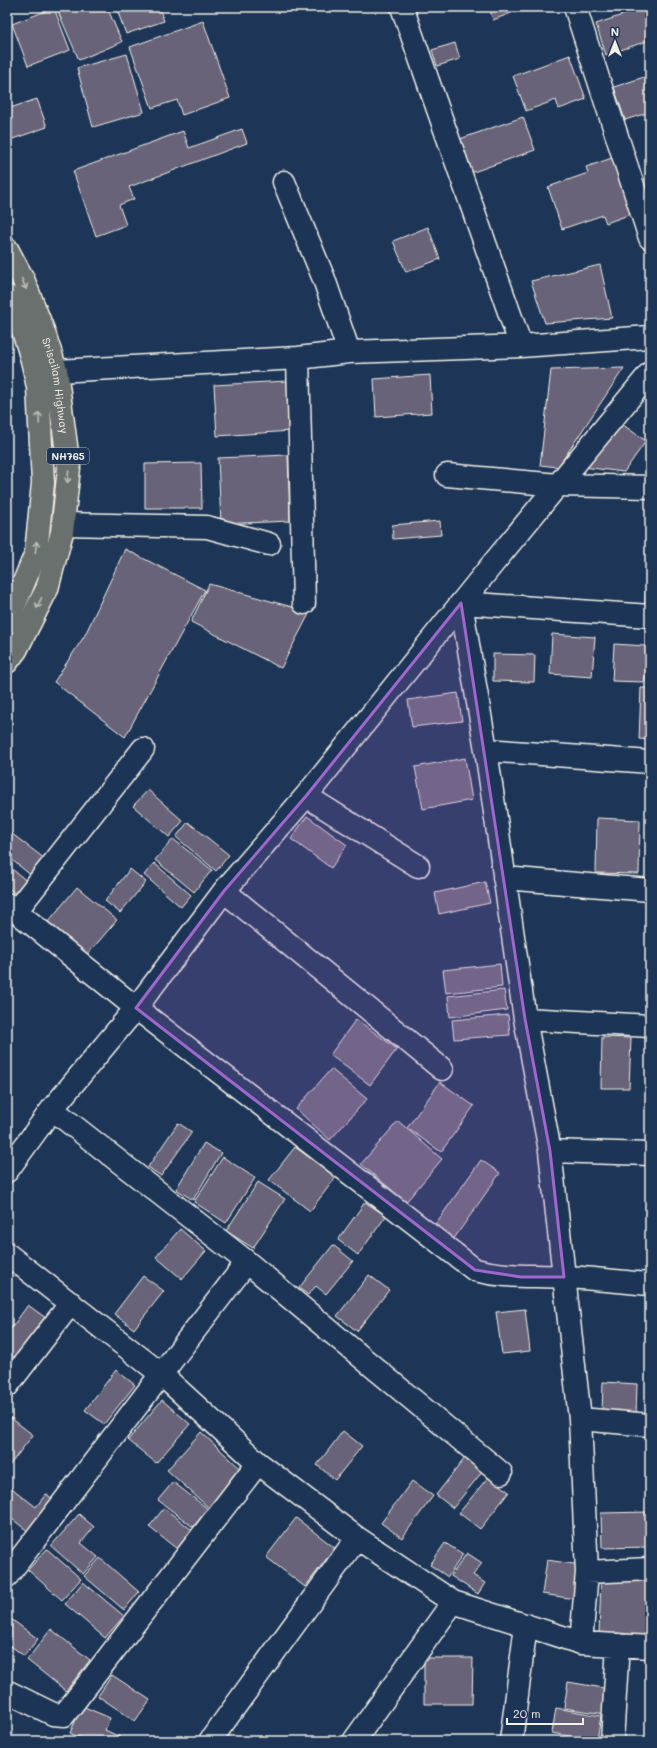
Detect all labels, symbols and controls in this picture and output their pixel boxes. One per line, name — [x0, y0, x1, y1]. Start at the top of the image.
north arrow — [595, 22, 635, 62]
text: N — [611, 24, 619, 39]
one-way arrow — [21, 277, 29, 289]
street label: Srisailam Highway — [39, 336, 72, 435]
one-way arrow — [36, 412, 43, 425]
road number: NH765 — [47, 448, 89, 464]
one-way arrow — [64, 470, 72, 483]
one-way arrow — [32, 541, 40, 554]
one-way arrow — [35, 597, 43, 609]
scale bar — [507, 1700, 583, 1726]
text: 20 m — [513, 1705, 541, 1721]

